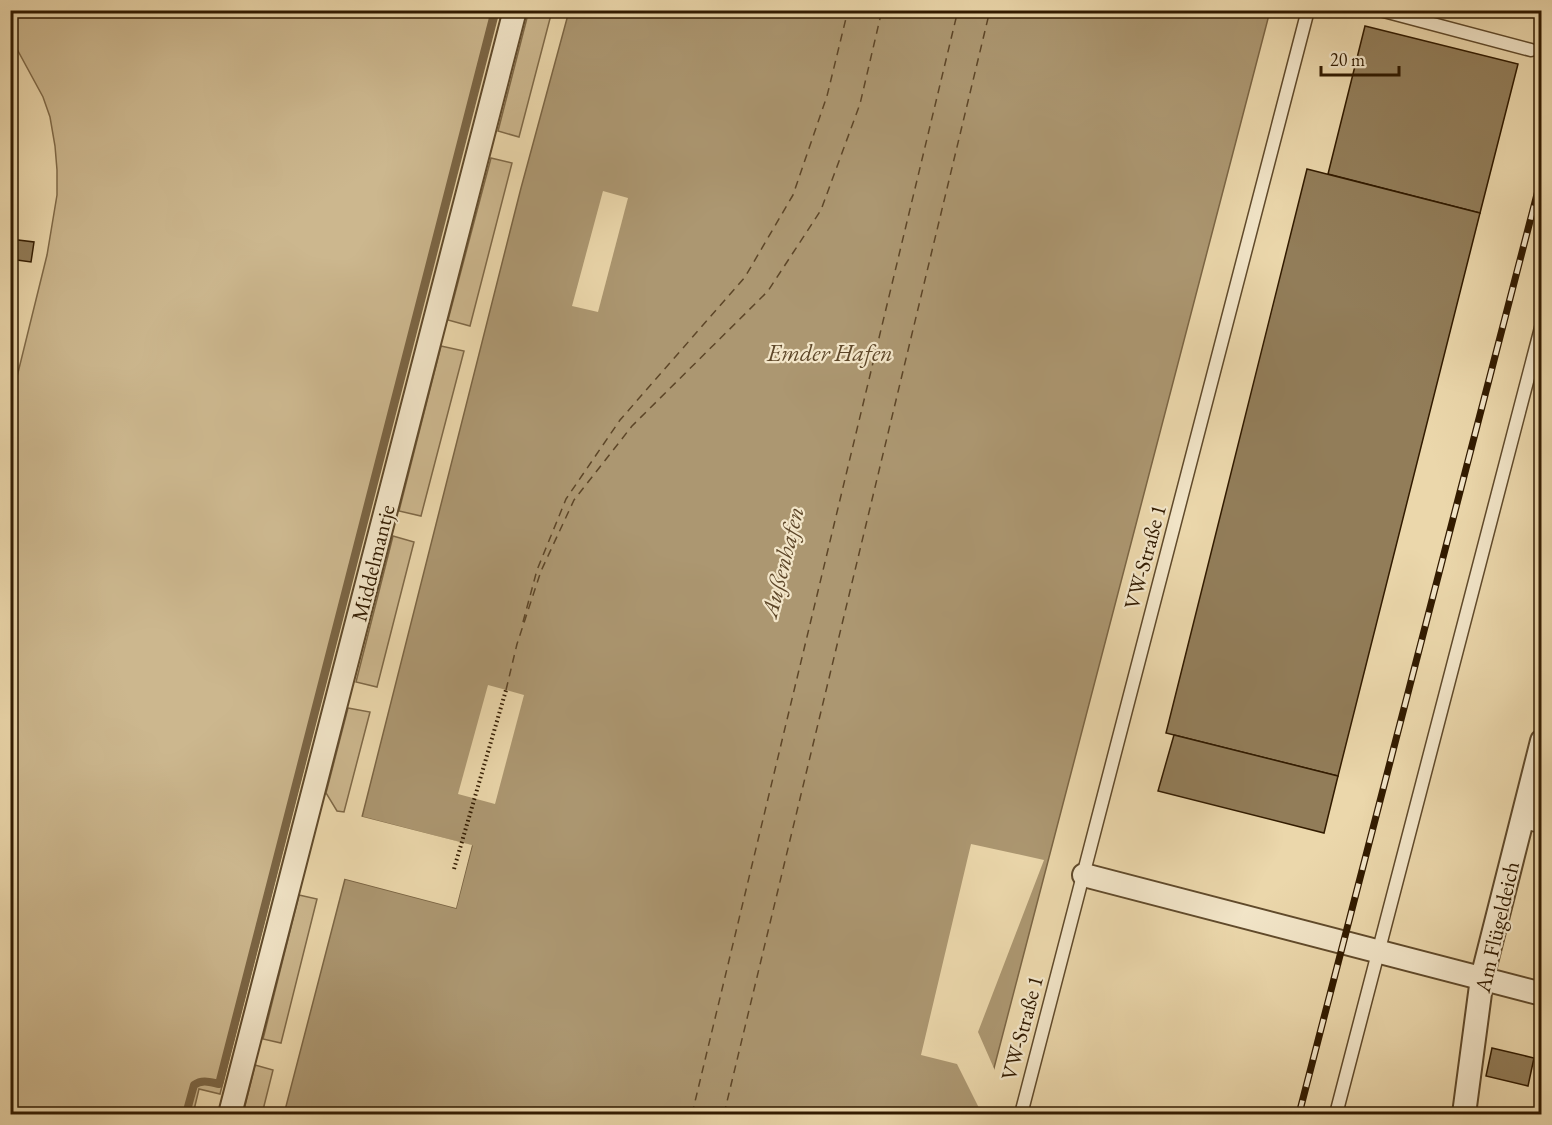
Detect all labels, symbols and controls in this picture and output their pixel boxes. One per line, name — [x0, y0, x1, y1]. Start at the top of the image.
scale bar — [1321, 39, 1399, 77]
text: 20 m — [1330, 48, 1365, 71]
water label: Emder Hafen — [766, 337, 893, 368]
street label: Middelmantje — [344, 501, 402, 624]
street label: VW-Straße 1 — [1117, 501, 1173, 613]
water label: Außenhafen — [753, 503, 811, 622]
street label: Am Flügeldeich — [1468, 859, 1526, 996]
street label: VW-Straße 1 — [994, 972, 1050, 1084]

